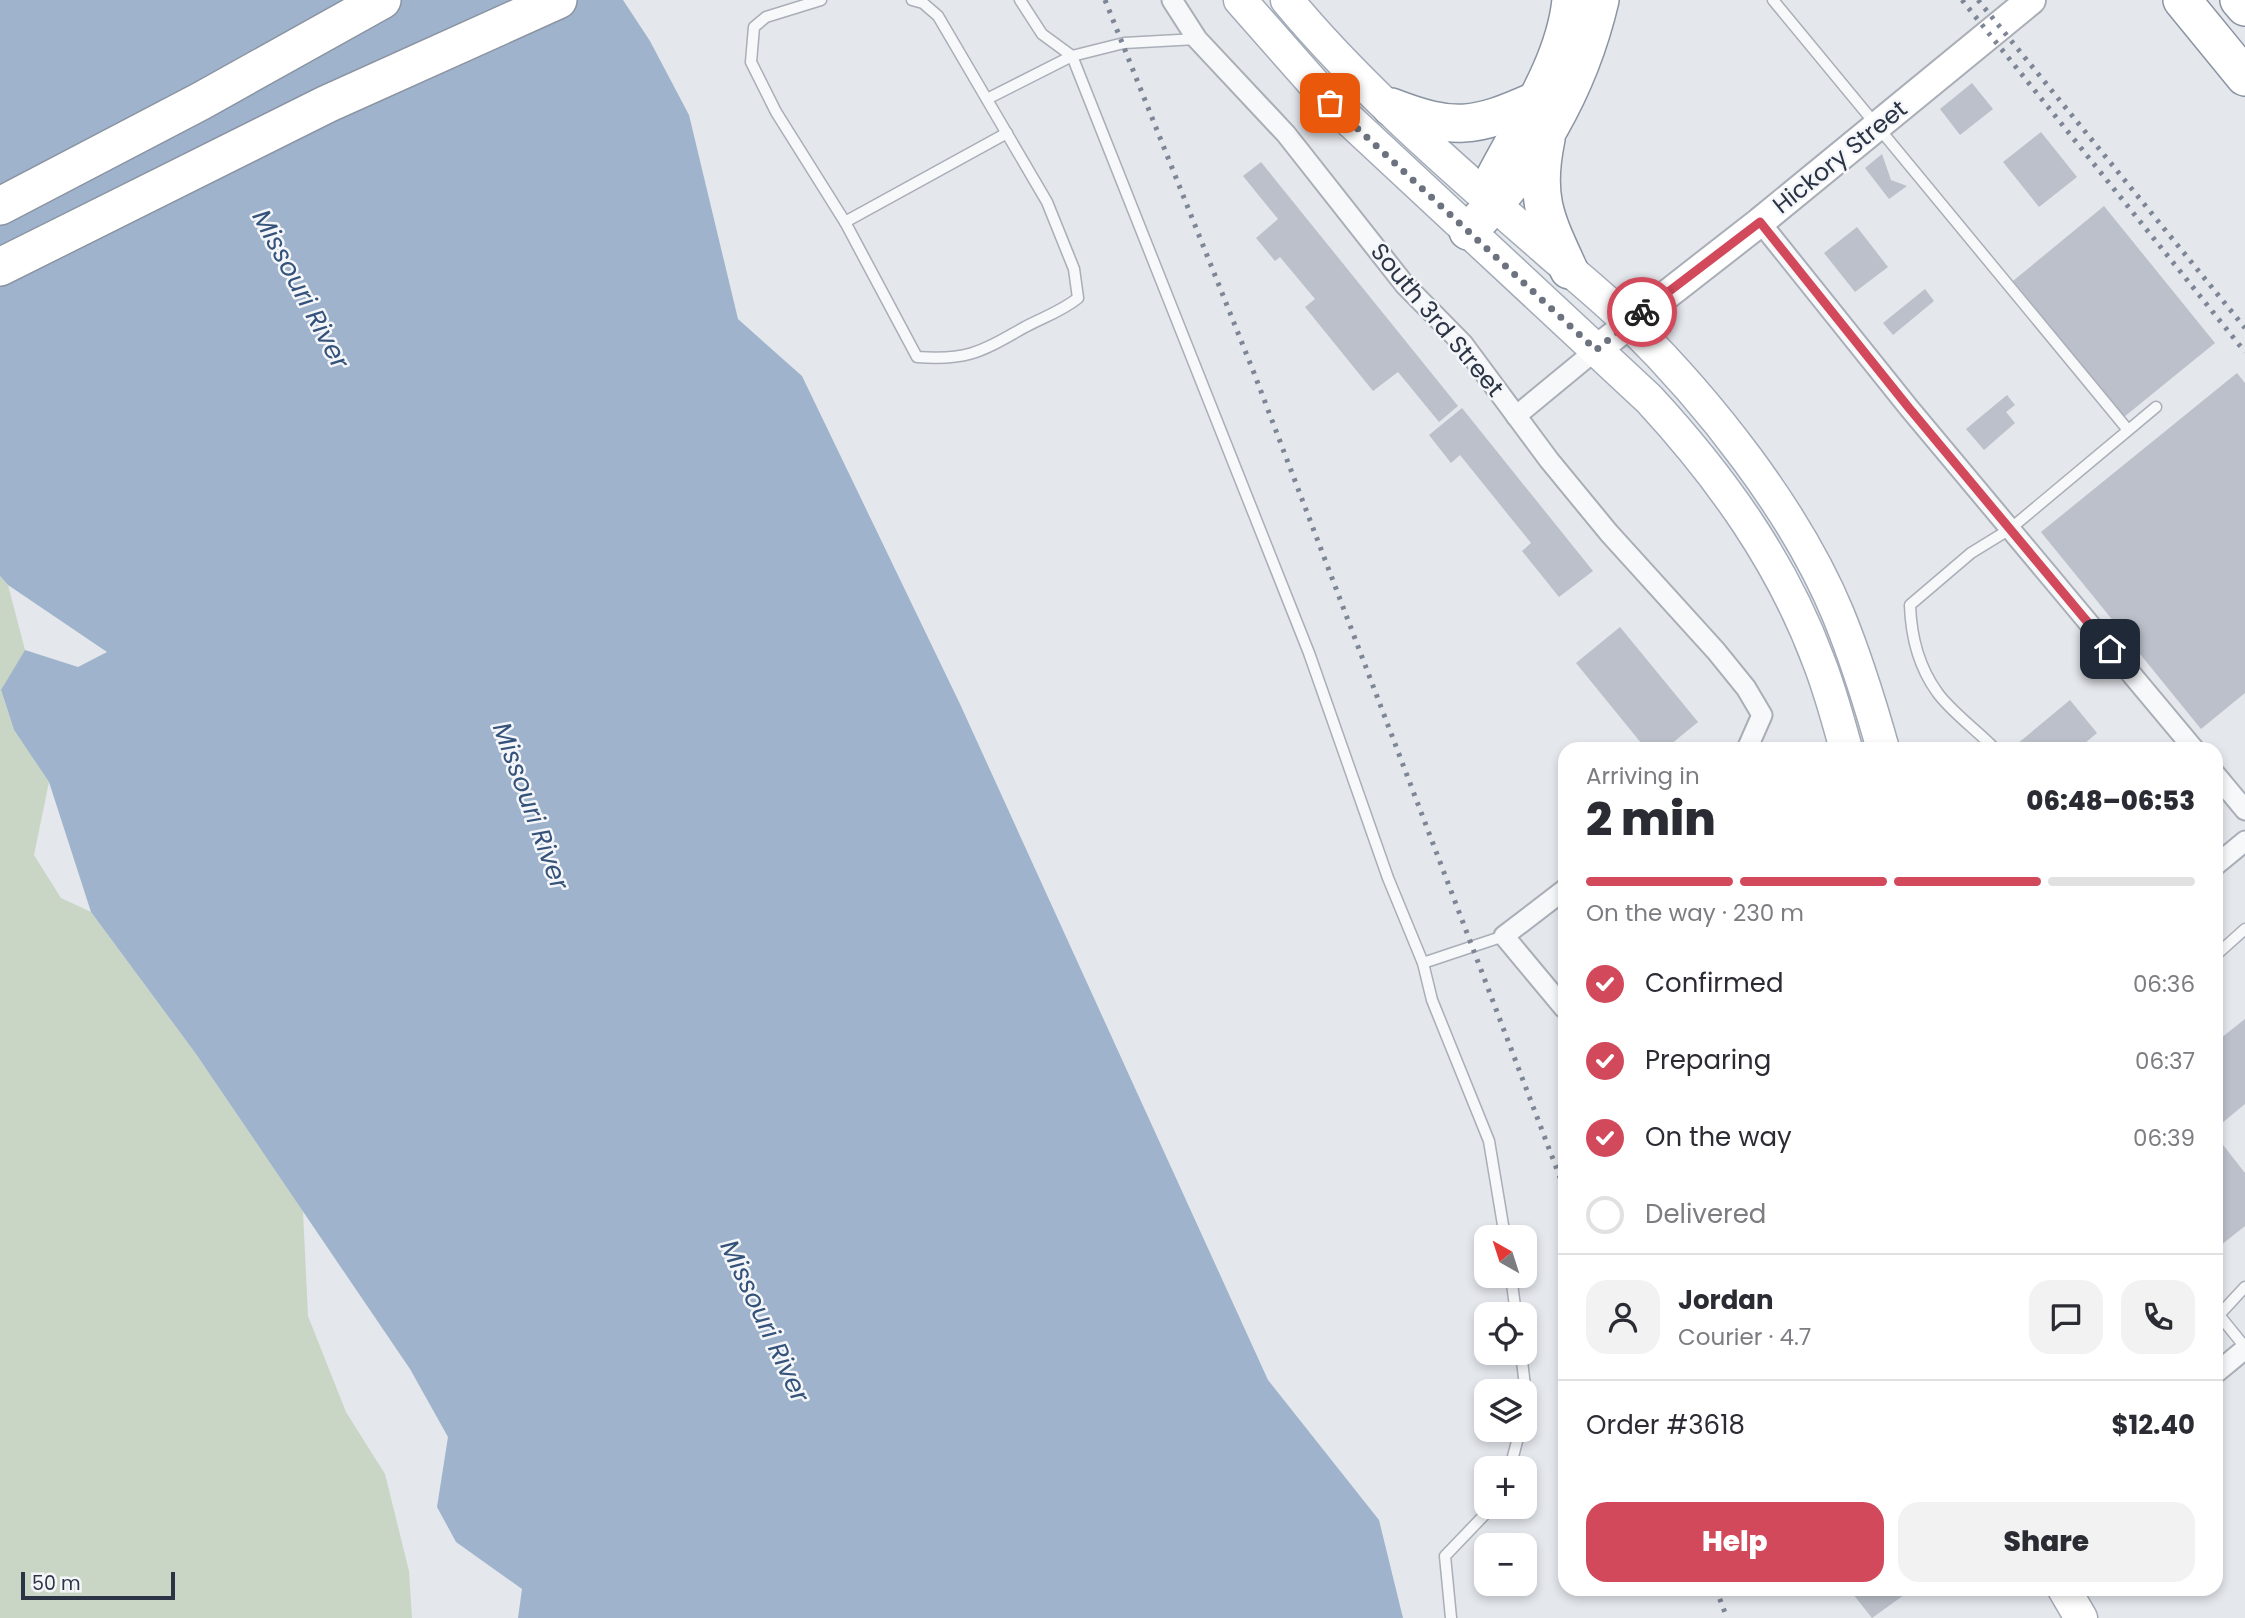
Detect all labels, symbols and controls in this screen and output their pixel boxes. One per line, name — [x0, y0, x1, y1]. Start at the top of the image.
pin — [1300, 73, 1360, 133]
icon: bag — [1311, 84, 1349, 122]
street label: Hickory Street — [1766, 92, 1914, 221]
water label: Missouri River — [244, 203, 359, 376]
street label: South 3rd Street — [1363, 236, 1512, 404]
courier — [1607, 277, 1677, 347]
icon: bike — [1623, 293, 1661, 331]
pin — [2080, 619, 2140, 679]
icon: home — [2091, 630, 2129, 668]
water label: Missouri River — [484, 717, 578, 896]
text: Arriving in — [1586, 760, 1700, 792]
text: 06:48–06:53 — [2026, 783, 2195, 819]
text: 2 min — [1586, 787, 1716, 851]
text: On the way · 230 m — [1586, 897, 1804, 929]
icon: check — [1586, 965, 1624, 1003]
text: Confirmed — [1645, 965, 1783, 1001]
text: 06:36 — [2133, 968, 2195, 1000]
icon: check — [1586, 1042, 1624, 1080]
text: Preparing — [1645, 1042, 1771, 1078]
text: 06:37 — [2135, 1045, 2195, 1077]
icon: check — [1586, 1119, 1624, 1157]
text: On the way — [1645, 1119, 1792, 1155]
text: 06:39 — [2133, 1122, 2195, 1154]
text: Delivered — [1645, 1196, 1766, 1232]
north arrow — [1474, 1225, 1536, 1288]
map controls — [1474, 1225, 1537, 1596]
water label: Missouri River — [712, 1234, 819, 1409]
button: person — [1586, 1280, 1660, 1354]
button: chat — [2029, 1280, 2103, 1354]
button: phone — [2121, 1280, 2195, 1354]
text: Jordan — [1678, 1282, 1774, 1318]
button: locate — [1474, 1302, 1537, 1365]
text: Courier · 4.7 — [1678, 1321, 1811, 1353]
button: layers — [1474, 1379, 1537, 1442]
text: Order #3618 — [1586, 1407, 1745, 1443]
text: $12.40 — [2111, 1407, 2195, 1443]
button: + — [1474, 1456, 1537, 1519]
button: Help — [1586, 1502, 1884, 1582]
button: Share — [1898, 1502, 2195, 1582]
button: − — [1474, 1533, 1537, 1596]
scale bar — [21, 1569, 175, 1601]
text: 50 m — [32, 1570, 81, 1597]

